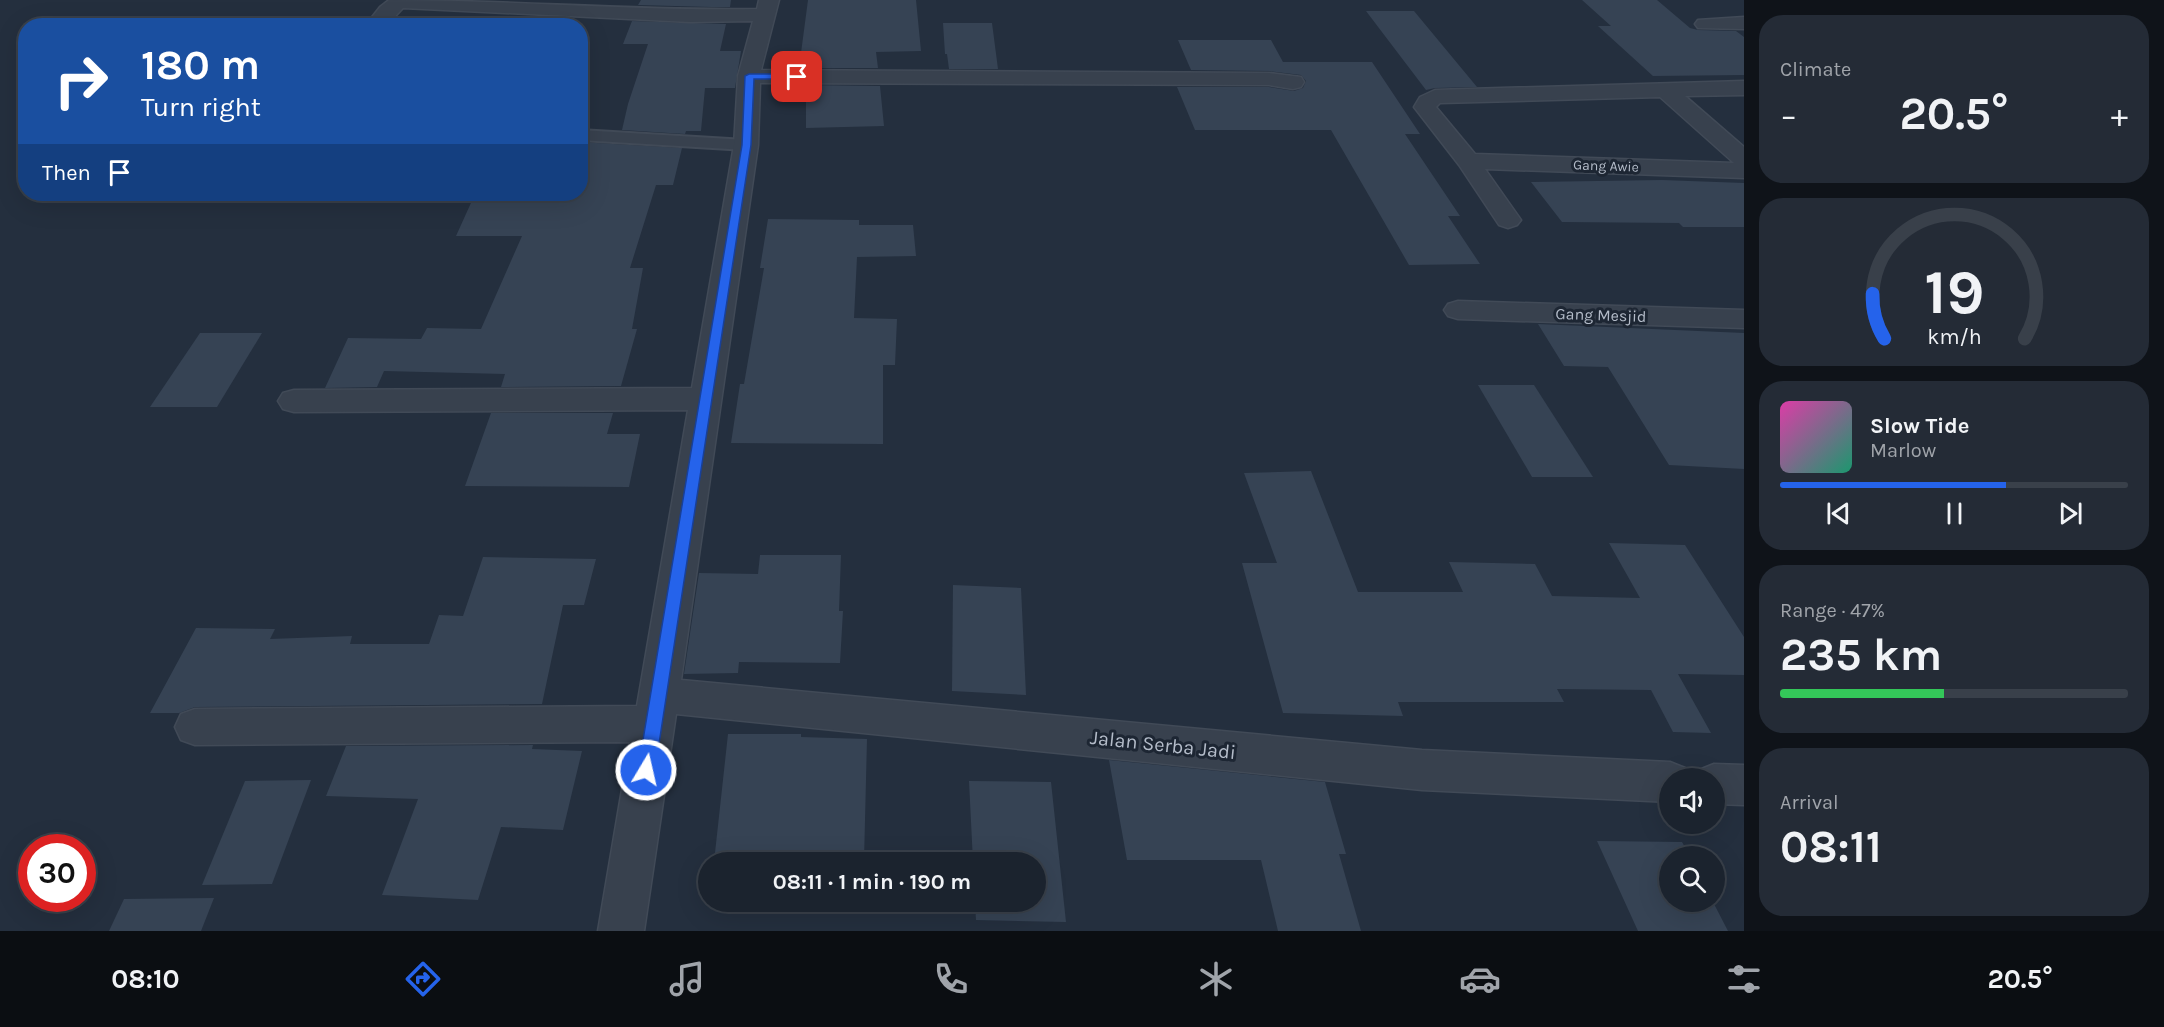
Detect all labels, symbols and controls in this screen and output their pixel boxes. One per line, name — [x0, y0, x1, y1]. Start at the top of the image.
text: 180 m — [141, 40, 260, 90]
icon: right — [42, 42, 120, 120]
pin — [771, 51, 822, 102]
text: Climate — [1780, 58, 1851, 81]
icon: arrive — [780, 60, 813, 93]
text: 20.5° — [1899, 88, 2009, 140]
text: Turn right — [141, 91, 261, 123]
text: − — [1780, 96, 1797, 134]
text: + — [2111, 96, 2128, 134]
icon: arrive — [103, 156, 136, 189]
street label: Gang Awie — [1573, 156, 1639, 176]
text: Then — [42, 160, 91, 186]
text: 19 — [1924, 256, 1984, 329]
street label: Gang Mesjid — [1555, 304, 1647, 326]
text: km/h — [1927, 325, 1981, 350]
text: Slow Tide — [1870, 413, 1970, 439]
text: Marlow — [1870, 439, 1936, 462]
icon: previous — [1822, 497, 1855, 530]
icon: pause — [1938, 497, 1971, 530]
icon: next — [2054, 497, 2087, 530]
text: Range · 47% — [1780, 599, 1885, 622]
text: 235 km — [1780, 629, 1942, 681]
street label: Jalan Serba Jadi — [1089, 726, 1237, 764]
position arrow — [614, 738, 678, 802]
map controls — [1659, 768, 1725, 912]
button: sound — [1659, 768, 1725, 834]
text: Arrival — [1780, 791, 1839, 814]
text: 08:11 — [1780, 821, 1882, 873]
speed limit sign: 30 — [18, 834, 96, 912]
button: search — [1659, 846, 1725, 912]
text: 08:11 · 1 min · 190 m — [773, 869, 971, 895]
icon: directions — [402, 958, 444, 1000]
icon: music — [666, 958, 708, 1000]
icon: phone — [930, 958, 972, 1000]
icon: climate — [1195, 958, 1237, 1000]
icon: car — [1459, 958, 1501, 1000]
icon: filters — [1723, 958, 1765, 1000]
text: 08:10 — [111, 963, 180, 995]
text: 20.5° — [1987, 963, 2053, 995]

